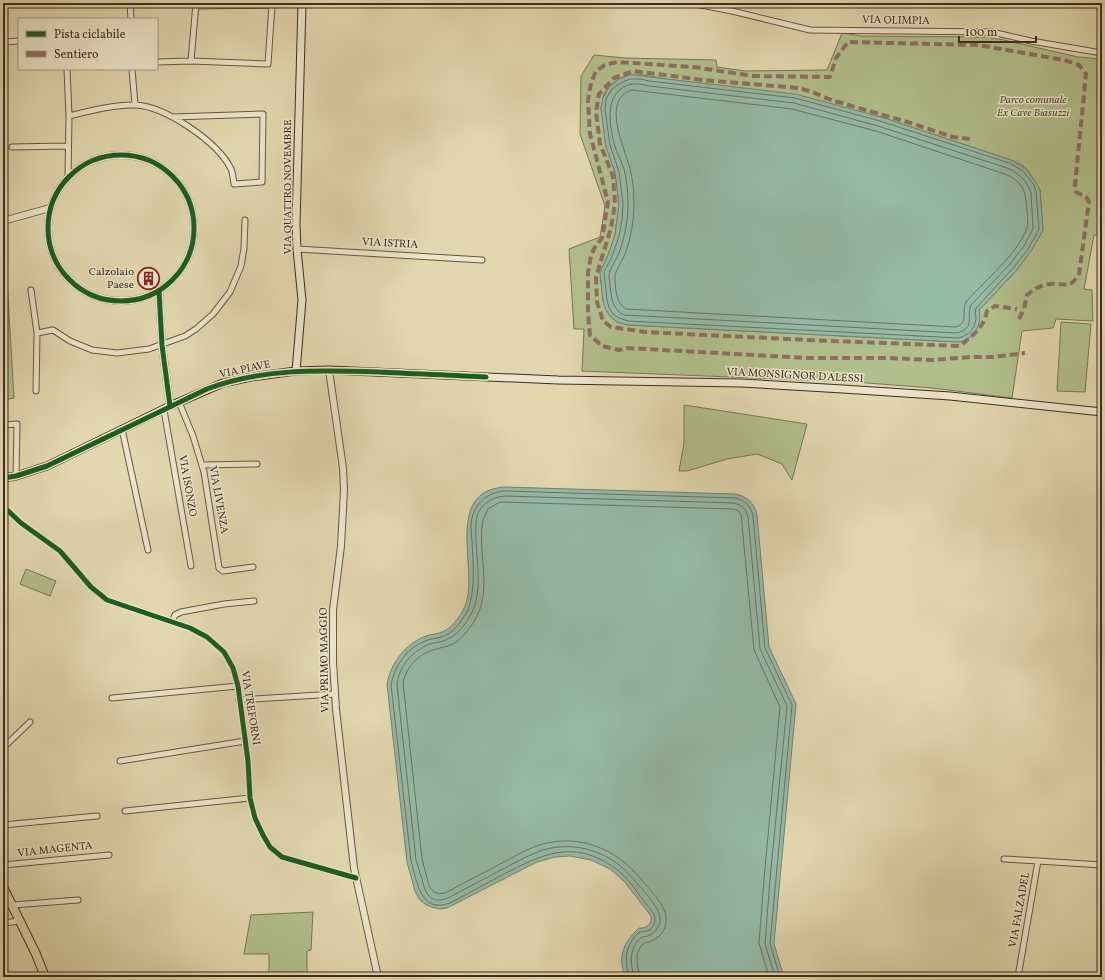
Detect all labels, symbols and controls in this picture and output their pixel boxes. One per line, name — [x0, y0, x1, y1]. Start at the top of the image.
street label: VIA OLIMPIA — [862, 13, 930, 29]
legend — [18, 18, 158, 70]
scale bar — [959, 18, 1036, 44]
text: 100 m — [965, 25, 998, 41]
text: Pista ciclabile — [54, 27, 126, 43]
text: Sentiero — [54, 47, 98, 63]
park label: Parco comunale Ex Cave Biasuzzi — [997, 93, 1069, 121]
street label: VIA QUATTRO NOVEMBRE — [281, 119, 296, 255]
street label: VIA ISTRIA — [362, 235, 419, 253]
place label: Calzolaio Paese — [89, 265, 134, 293]
building icon: Calzolaio Paese — [136, 265, 162, 291]
street label: VIA PIAVE — [218, 357, 272, 383]
street label: VIA MONSIGNOR D'ALESSI — [726, 365, 864, 387]
street label: VIA ISONZO — [174, 454, 200, 518]
street label: VIA LIVENZA — [205, 465, 231, 535]
street label: VIA PRIMO MAGGIO — [317, 607, 333, 713]
street label: VIA TREFORNI — [237, 670, 263, 746]
street label: VIA MAGENTA — [17, 839, 94, 861]
street label: VIA FALZADEL — [1006, 871, 1034, 949]

